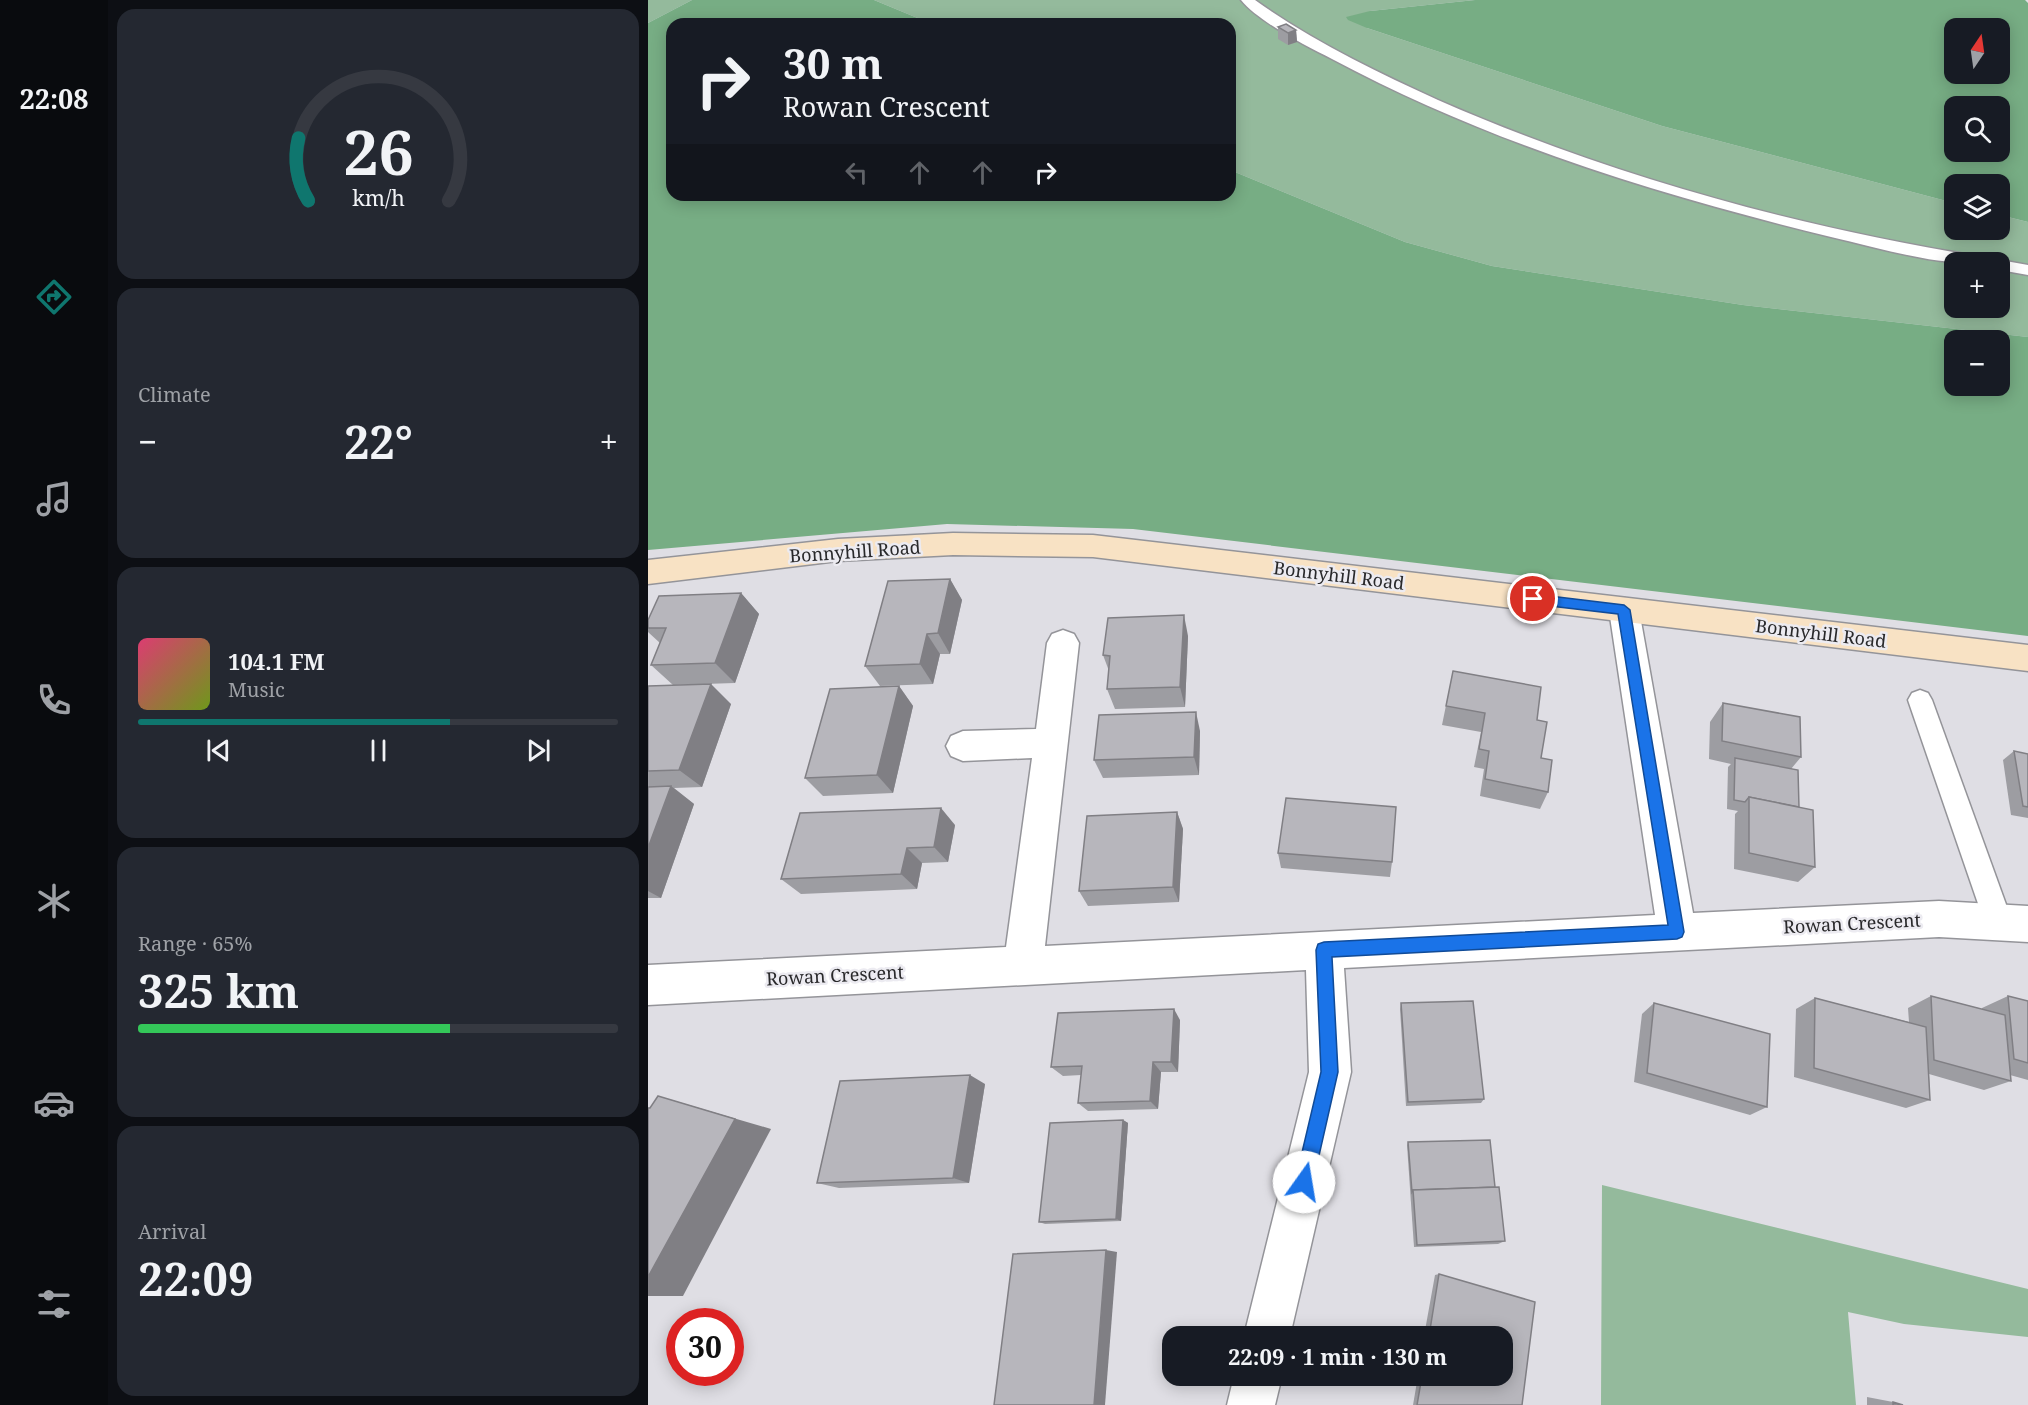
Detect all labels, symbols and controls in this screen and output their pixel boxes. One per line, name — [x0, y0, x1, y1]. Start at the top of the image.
north arrow — [1944, 18, 2010, 84]
map controls — [1944, 18, 2010, 396]
text: 30 m — [783, 34, 883, 91]
icon: right — [684, 42, 762, 120]
text: 22:08 — [19, 80, 89, 117]
text: Rowan Crescent — [783, 88, 990, 125]
button: search — [1944, 96, 2010, 162]
text: 26 — [343, 108, 413, 193]
icon: left — [840, 156, 873, 189]
icon: ahead — [903, 156, 936, 189]
icon: ahead — [966, 156, 999, 189]
icon: right — [1029, 156, 1062, 189]
button: layers — [1944, 174, 2010, 240]
text: km/h — [352, 183, 405, 212]
button: + — [1944, 252, 2010, 318]
icon: directions — [33, 276, 75, 318]
button: − — [1944, 330, 2010, 396]
text: Climate — [138, 381, 211, 408]
text: 22° — [344, 411, 413, 472]
text: − — [138, 419, 157, 464]
text: + — [600, 419, 618, 464]
icon: music — [33, 478, 75, 520]
street label: Bonnyhill Road — [789, 534, 921, 568]
street label: Bonnyhill Road — [1272, 555, 1406, 595]
pin — [1507, 573, 1558, 624]
icon: arrive — [1516, 582, 1549, 615]
street label: Bonnyhill Road — [1754, 613, 1888, 653]
text: 104.1 FM — [228, 646, 325, 676]
text: Music — [228, 676, 285, 703]
icon: phone — [33, 679, 75, 721]
icon: previous — [202, 734, 235, 767]
icon: pause — [362, 734, 395, 767]
icon: next — [522, 734, 555, 767]
icon: climate — [33, 880, 75, 922]
street label: Rowan Crescent — [1783, 907, 1921, 939]
text: Range · 65% — [138, 930, 252, 957]
street label: Rowan Crescent — [766, 959, 904, 991]
text: 325 km — [138, 960, 299, 1021]
icon: car — [33, 1082, 75, 1124]
position arrow — [1272, 1150, 1336, 1214]
text: Arrival — [138, 1218, 206, 1245]
text: 22:09 — [138, 1248, 253, 1309]
icon: filters — [33, 1283, 75, 1325]
speed limit sign: 30 — [666, 1308, 744, 1386]
text: 22:09 · 1 min · 130 m — [1228, 1341, 1447, 1371]

